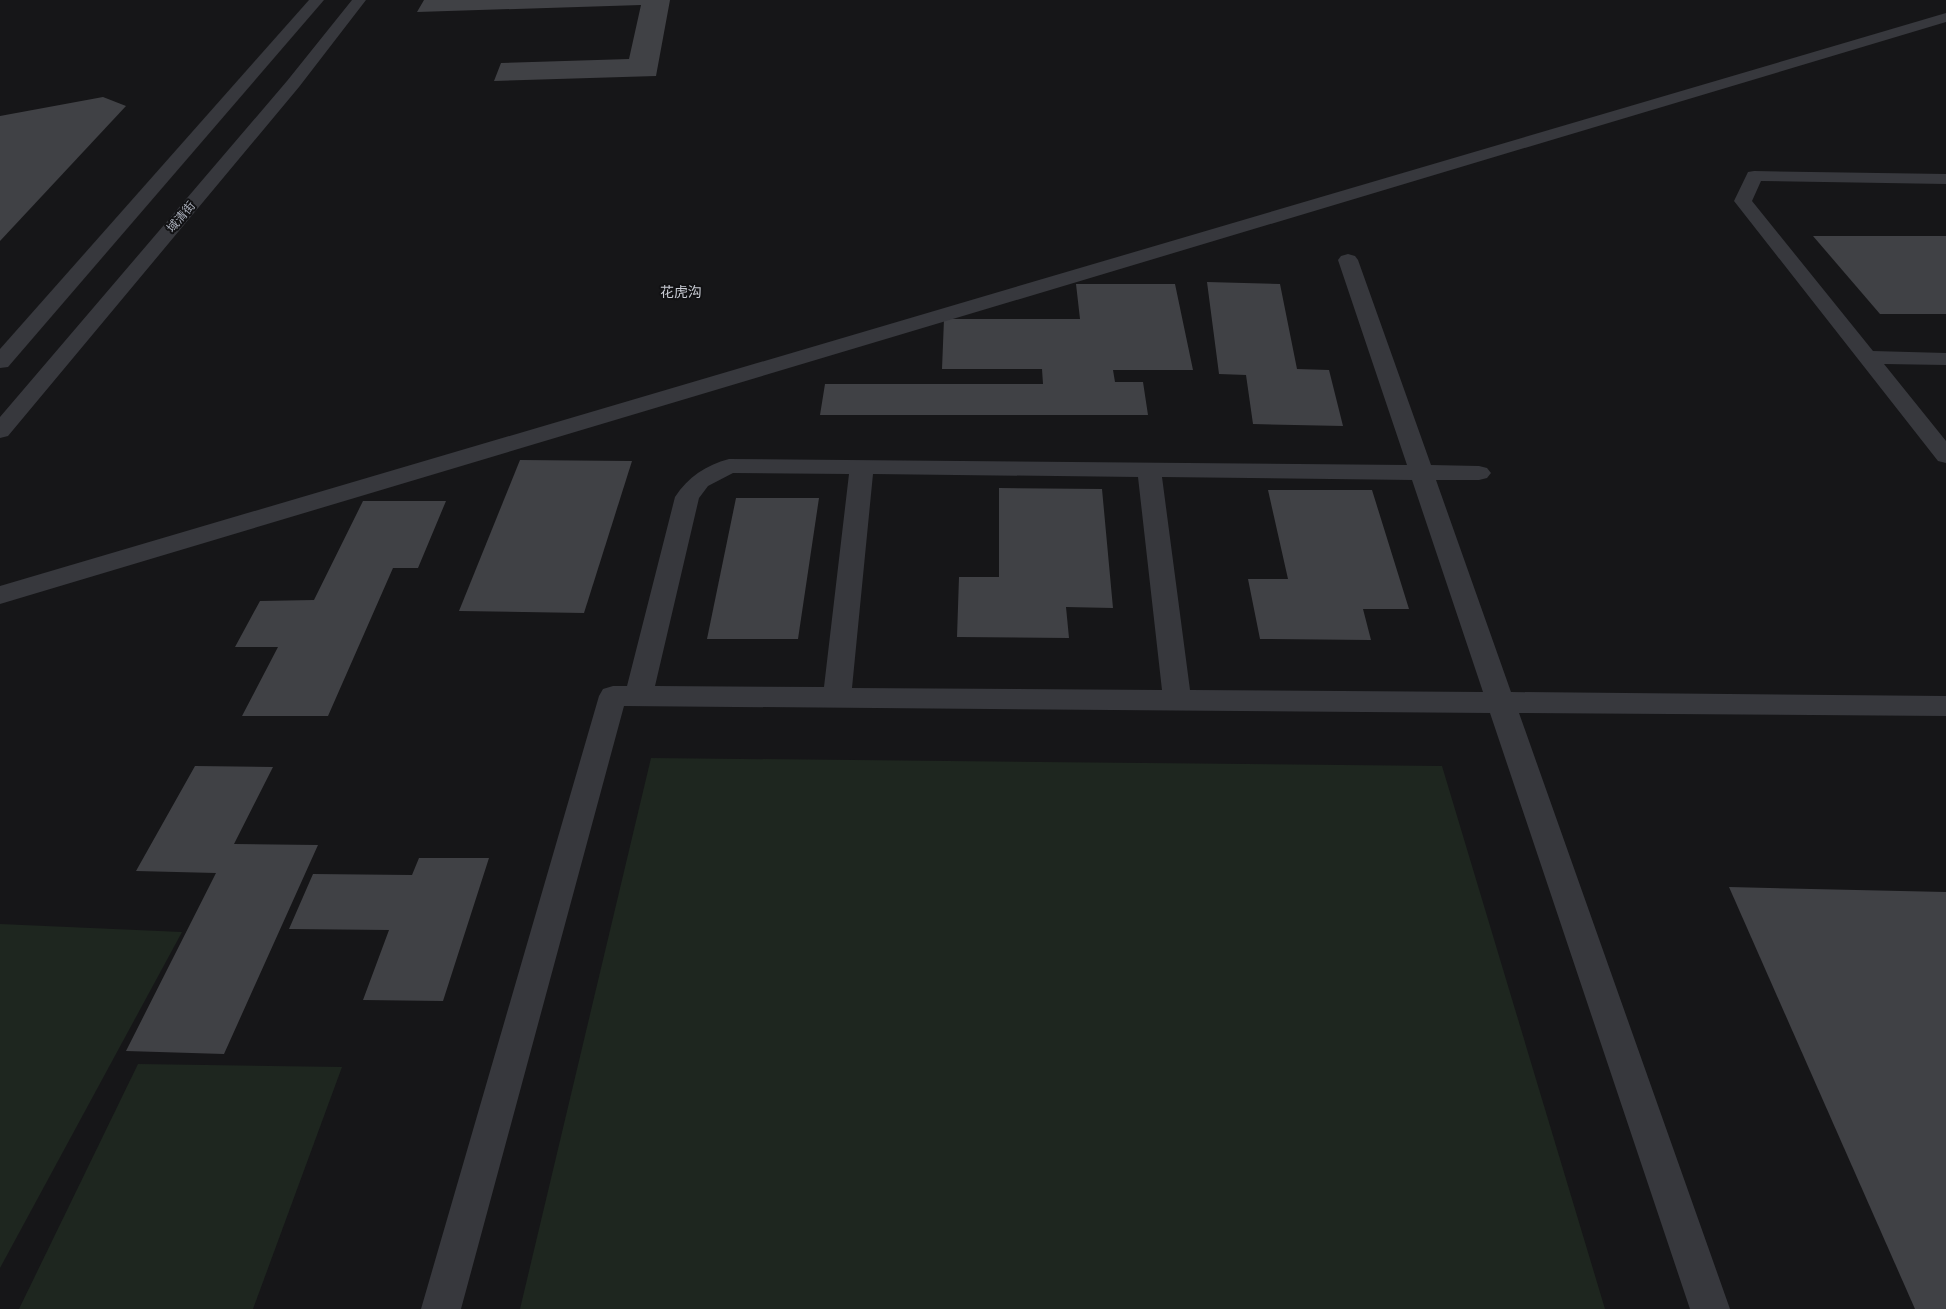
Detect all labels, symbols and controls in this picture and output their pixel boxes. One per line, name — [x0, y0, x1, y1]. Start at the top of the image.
street label: 域清街 — [164, 199, 198, 235]
district label: 花虎沟 — [660, 284, 702, 300]

